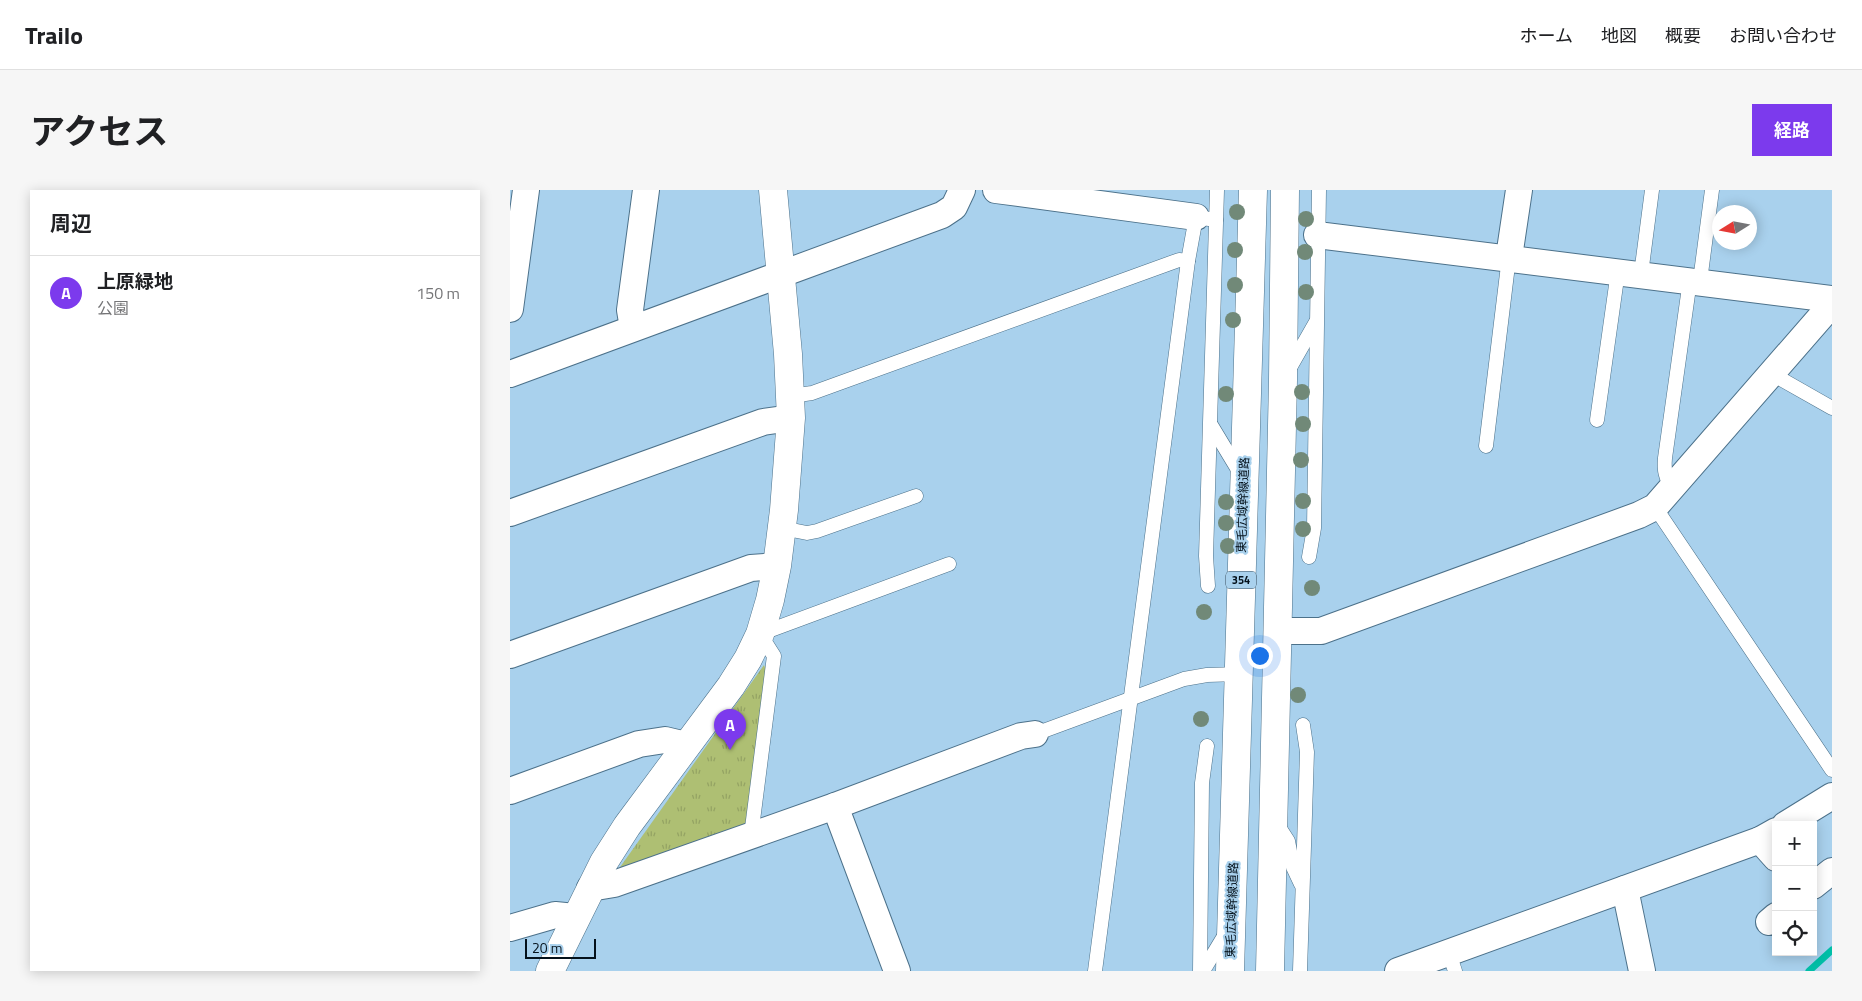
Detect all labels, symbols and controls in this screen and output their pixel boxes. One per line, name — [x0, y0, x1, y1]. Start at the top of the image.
text: Trailo — [25, 17, 83, 53]
text: ホーム — [1520, 22, 1573, 49]
text: 地図 — [1601, 22, 1637, 49]
text: 概要 — [1665, 22, 1701, 49]
text: お問い合わせ — [1729, 22, 1837, 49]
text: アクセス — [30, 104, 168, 158]
button: 経路 — [1752, 104, 1832, 156]
north arrow — [1712, 205, 1757, 250]
text: 周辺 — [50, 207, 92, 239]
text: 上原緑地 — [97, 266, 173, 295]
text: A — [61, 281, 71, 305]
text: 150 m — [416, 281, 460, 305]
text: 公園 — [97, 296, 129, 320]
street label: 東毛広域幹線道路 — [1231, 457, 1254, 553]
road number: 354 — [1226, 572, 1256, 588]
your location — [1247, 643, 1273, 669]
pin: A — [714, 709, 746, 750]
map controls — [1772, 821, 1817, 956]
button: + — [1772, 821, 1817, 866]
street label: 東毛広域幹線道路 — [1220, 862, 1243, 958]
button: − — [1772, 866, 1817, 911]
button: locate — [1772, 911, 1817, 956]
scale bar — [525, 936, 596, 959]
text: 20 m — [532, 937, 562, 958]

